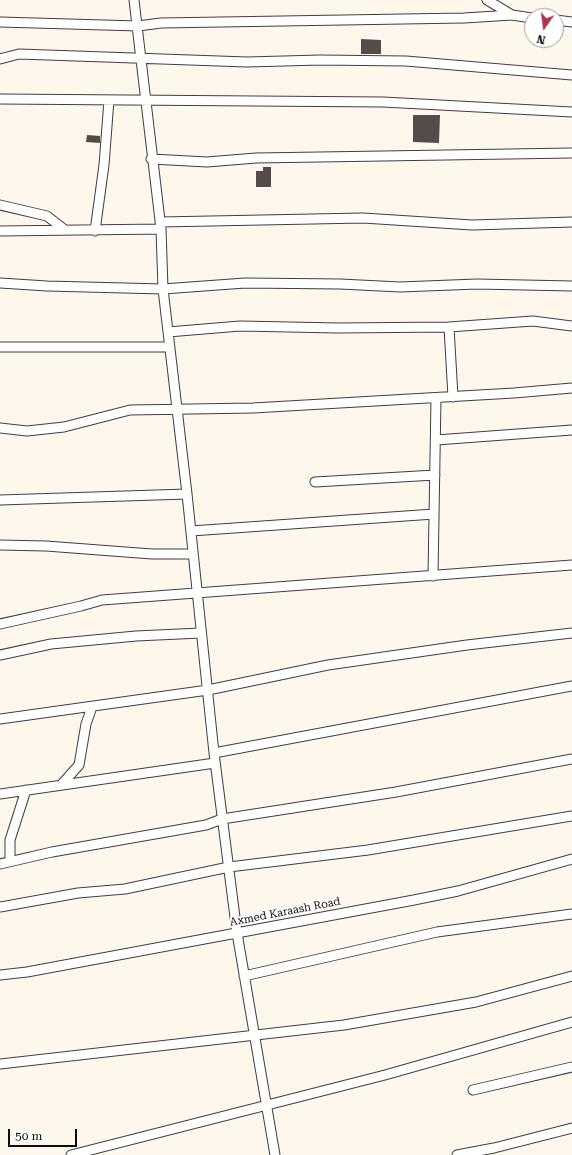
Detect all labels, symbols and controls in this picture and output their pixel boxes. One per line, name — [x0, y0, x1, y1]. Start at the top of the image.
north arrow — [524, 8, 564, 48]
text: N — [536, 32, 547, 46]
street label: Axmed Karaash Road — [229, 895, 341, 929]
scale bar — [10, 1121, 79, 1147]
text: 50 m — [15, 1129, 42, 1143]

